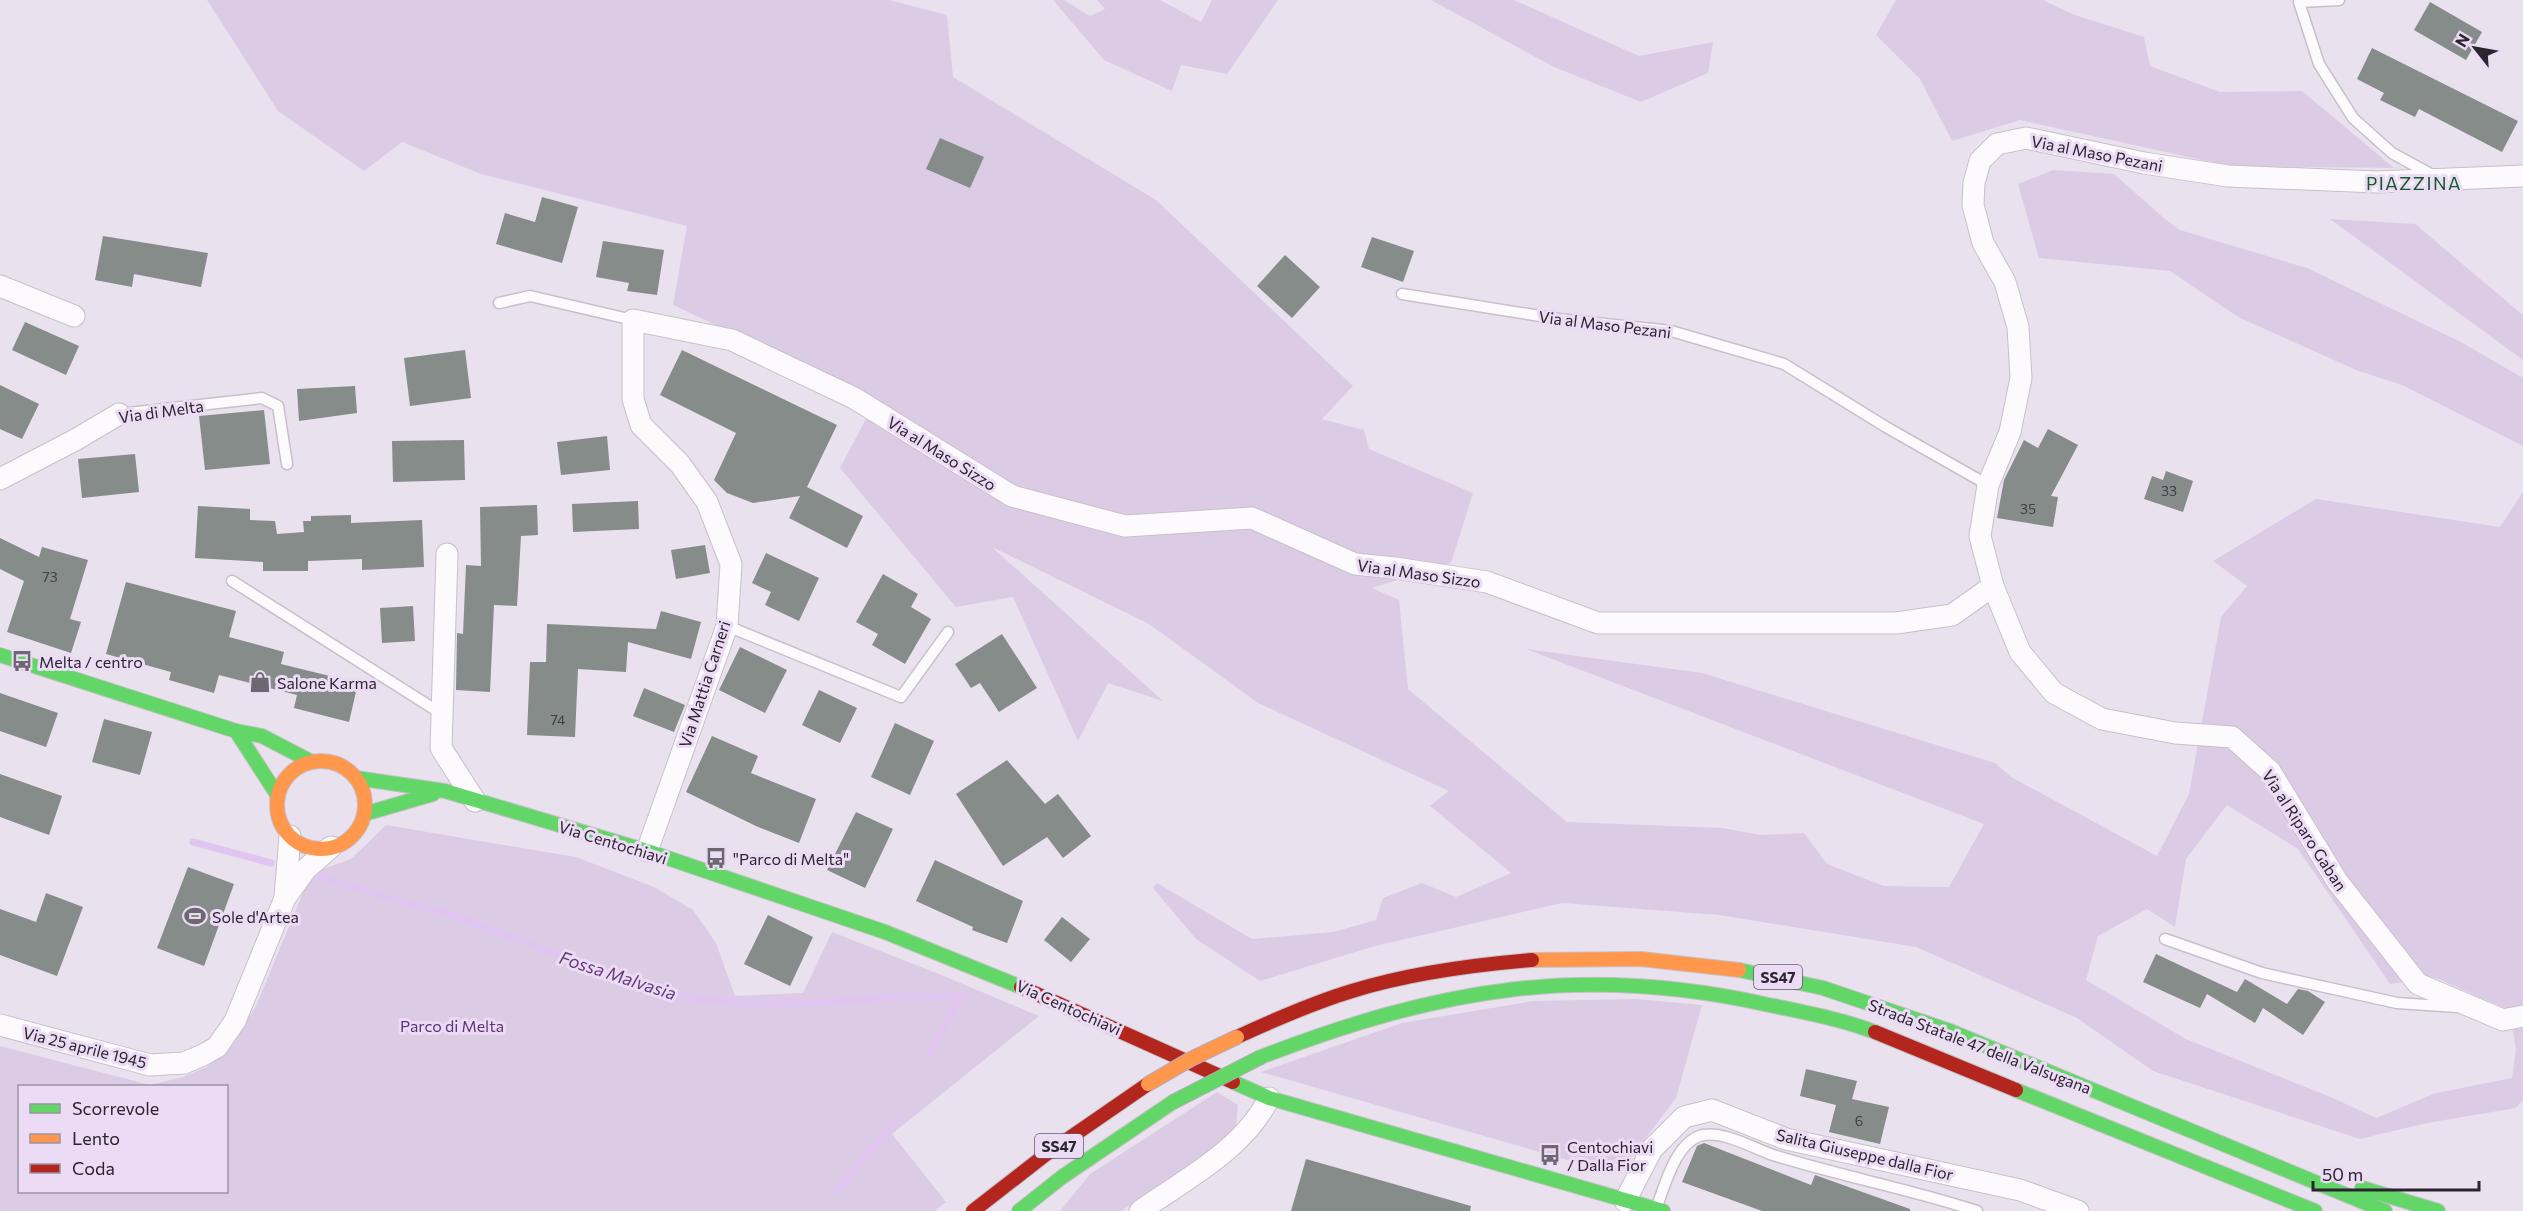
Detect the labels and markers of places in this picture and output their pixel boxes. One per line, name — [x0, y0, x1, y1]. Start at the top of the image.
bus stop icon: Melta / centro — [10, 649, 34, 673]
place label: Melta / centro — [39, 652, 143, 671]
shop icon: Salone Karma — [248, 670, 272, 694]
place label: Salone Karma — [277, 673, 377, 692]
bus stop icon: "Parco di Melta" — [704, 846, 728, 870]
place label: "Parco di Melta" — [733, 849, 849, 868]
sports icon: Sole d'Artea — [183, 904, 207, 928]
place label: Sole d'Artea — [212, 907, 299, 926]
place label: Centochiavi / Dalla Fior — [1567, 1137, 1653, 1174]
bus stop icon: Centochiavi / Dalla Fior — [1538, 1143, 1562, 1167]

